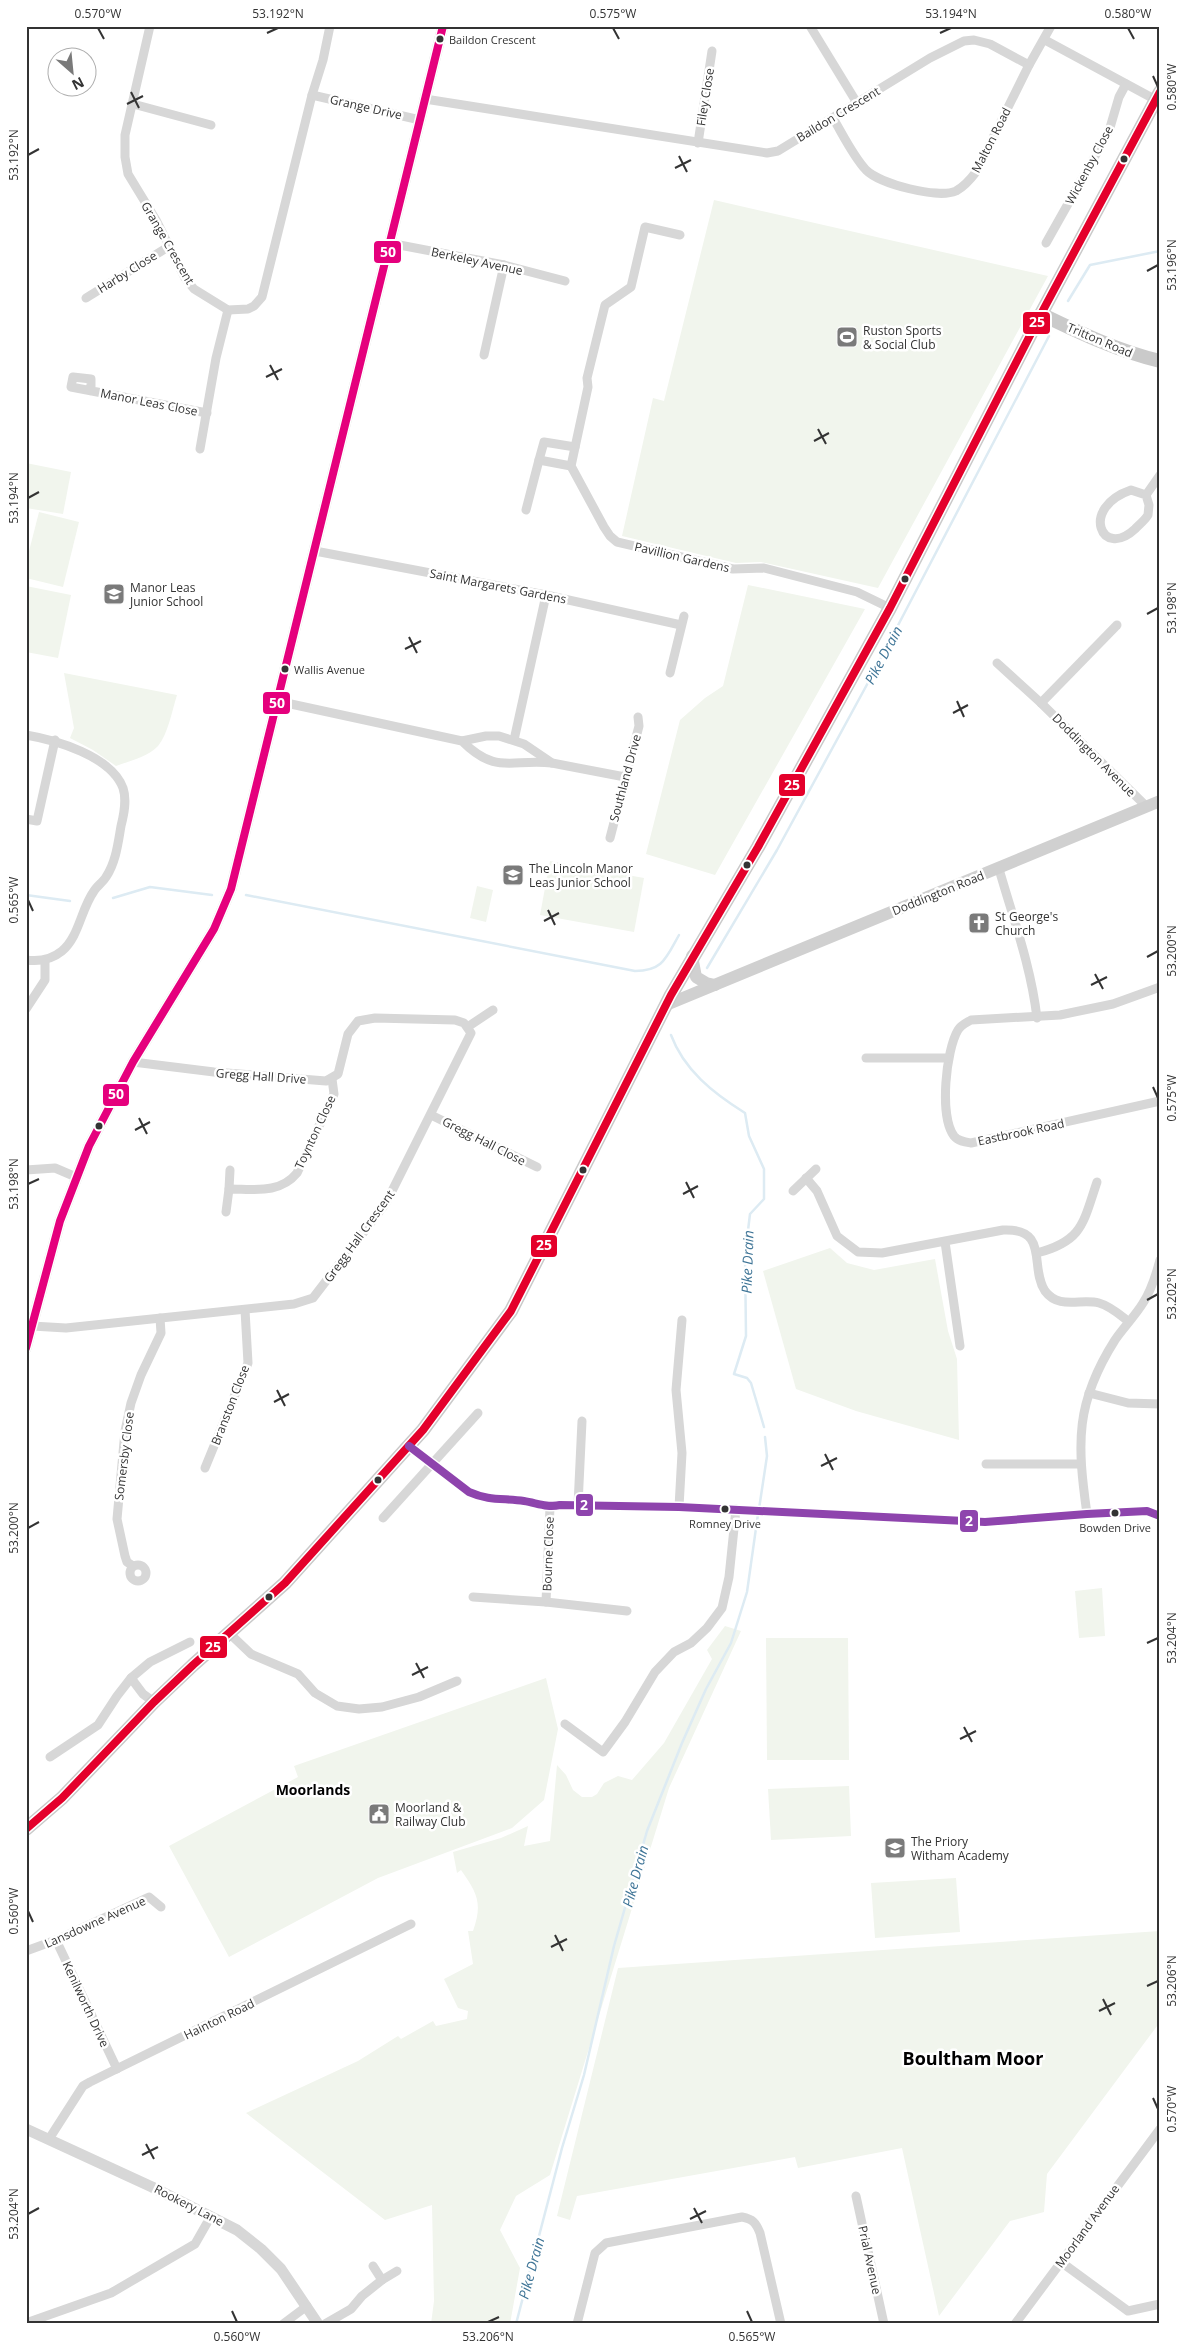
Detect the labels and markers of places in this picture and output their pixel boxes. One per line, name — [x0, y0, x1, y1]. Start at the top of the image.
place label: Baildon Crescent — [449, 32, 536, 47]
marker: Baildon Crescent — [435, 34, 445, 44]
unlabelled marker — [1119, 154, 1129, 164]
place label: Ruston Sports & Social Club — [863, 322, 942, 353]
sports icon: Ruston Sports & Social Club — [835, 325, 859, 349]
unlabelled marker — [900, 574, 910, 584]
place label: Manor Leas Junior School — [129, 579, 203, 610]
school or university icon: Manor Leas Junior School — [102, 582, 126, 606]
place label: Wallis Avenue — [294, 662, 365, 677]
marker: Wallis Avenue — [280, 664, 290, 674]
place label: The Lincoln Manor Leas Junior School — [529, 860, 633, 891]
unlabelled marker — [742, 860, 752, 870]
school or university icon: The Lincoln Manor Leas Junior School — [501, 863, 525, 887]
place label: St George's Church — [995, 908, 1058, 939]
church icon: St George's Church — [967, 911, 991, 935]
unlabelled marker — [94, 1121, 104, 1131]
unlabelled marker — [578, 1165, 588, 1175]
unlabelled marker — [373, 1475, 383, 1485]
marker: Romney Drive — [720, 1504, 730, 1514]
marker: Bowden Drive — [1110, 1508, 1120, 1518]
place label: Romney Drive — [689, 1516, 761, 1531]
place label: Bowden Drive — [1079, 1520, 1151, 1535]
unlabelled marker — [264, 1592, 274, 1602]
place label: Moorland & Railway Club — [395, 1799, 466, 1830]
public building icon: Moorland & Railway Club — [367, 1802, 391, 1826]
place label: The Priory Witham Academy — [911, 1833, 1010, 1864]
school or university icon: The Priory Witham Academy — [883, 1836, 907, 1860]

